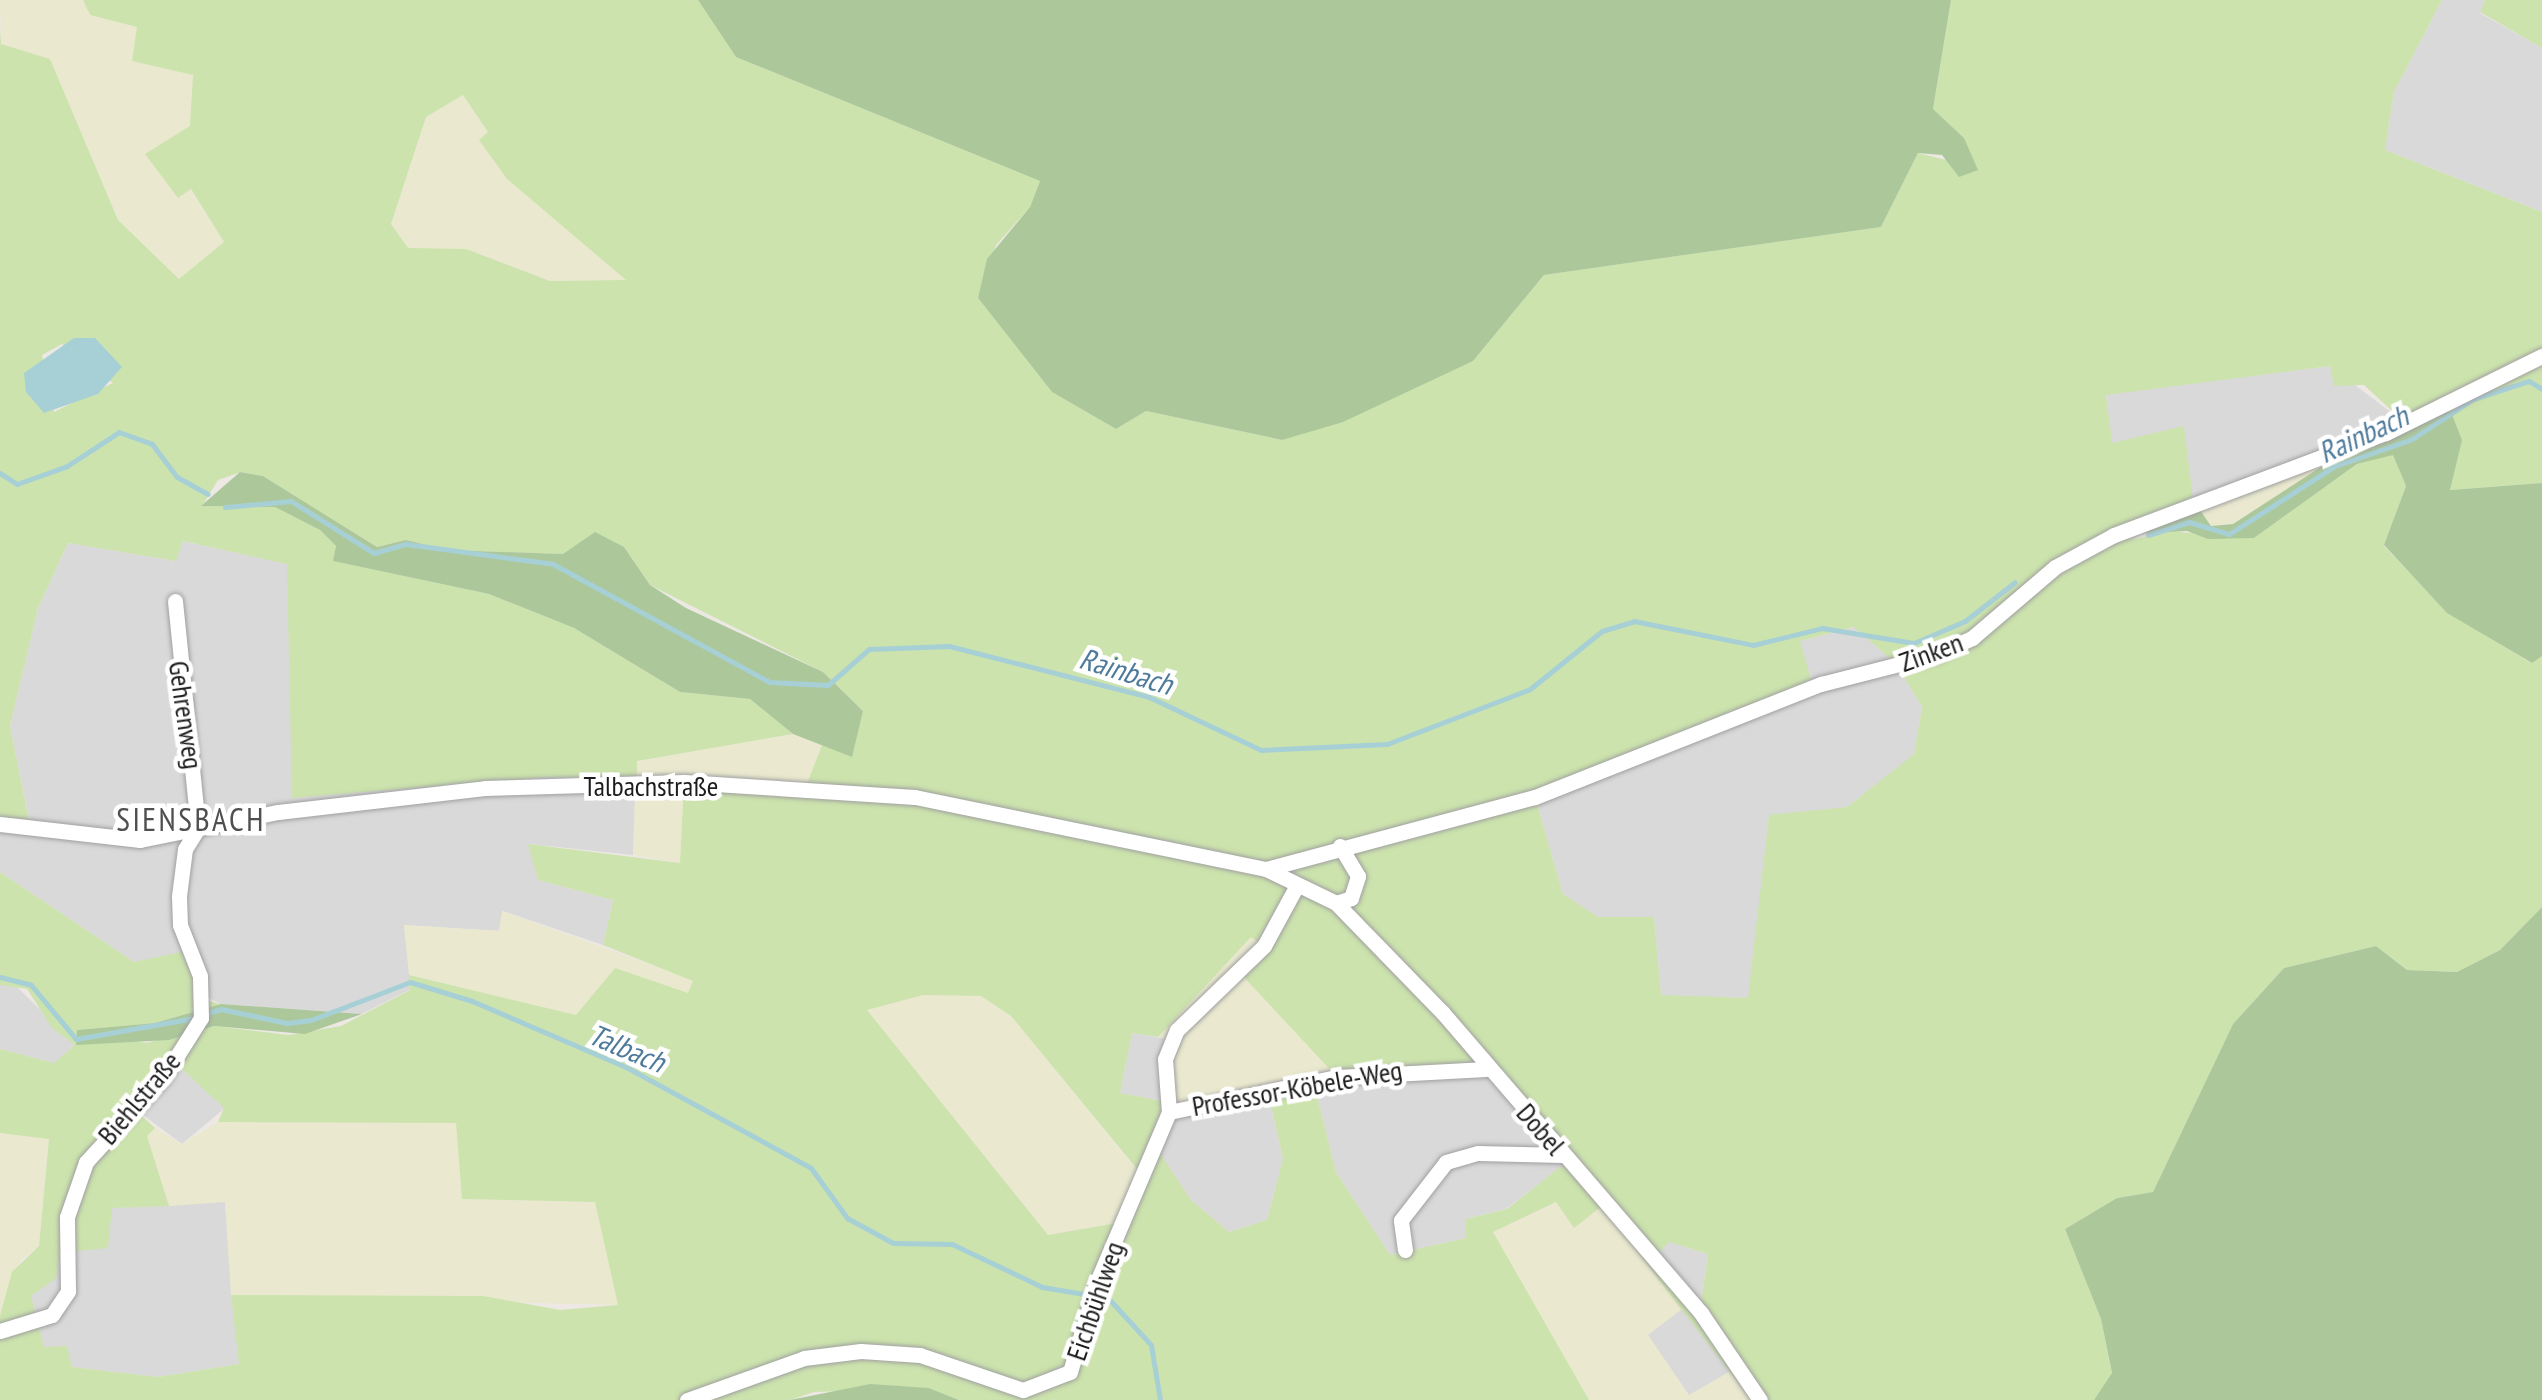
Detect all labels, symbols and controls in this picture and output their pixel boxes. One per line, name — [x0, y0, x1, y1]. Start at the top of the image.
water label: Rainbach — [2312, 398, 2414, 470]
street label: Zinken — [1895, 625, 1967, 679]
water label: Rainbach — [1075, 640, 1177, 702]
street label: Gehrenweg — [162, 659, 210, 771]
street label: Talbachstraße — [584, 769, 718, 803]
district label: SIENSBACH — [116, 800, 266, 838]
water label: Talbach — [584, 1016, 670, 1080]
street label: Biehlstraße — [90, 1045, 188, 1151]
street label: Professor-Köbele-Weg — [1189, 1053, 1405, 1123]
street label: Dobel — [1510, 1096, 1572, 1162]
street label: Eichbühlweg — [1059, 1237, 1131, 1365]

